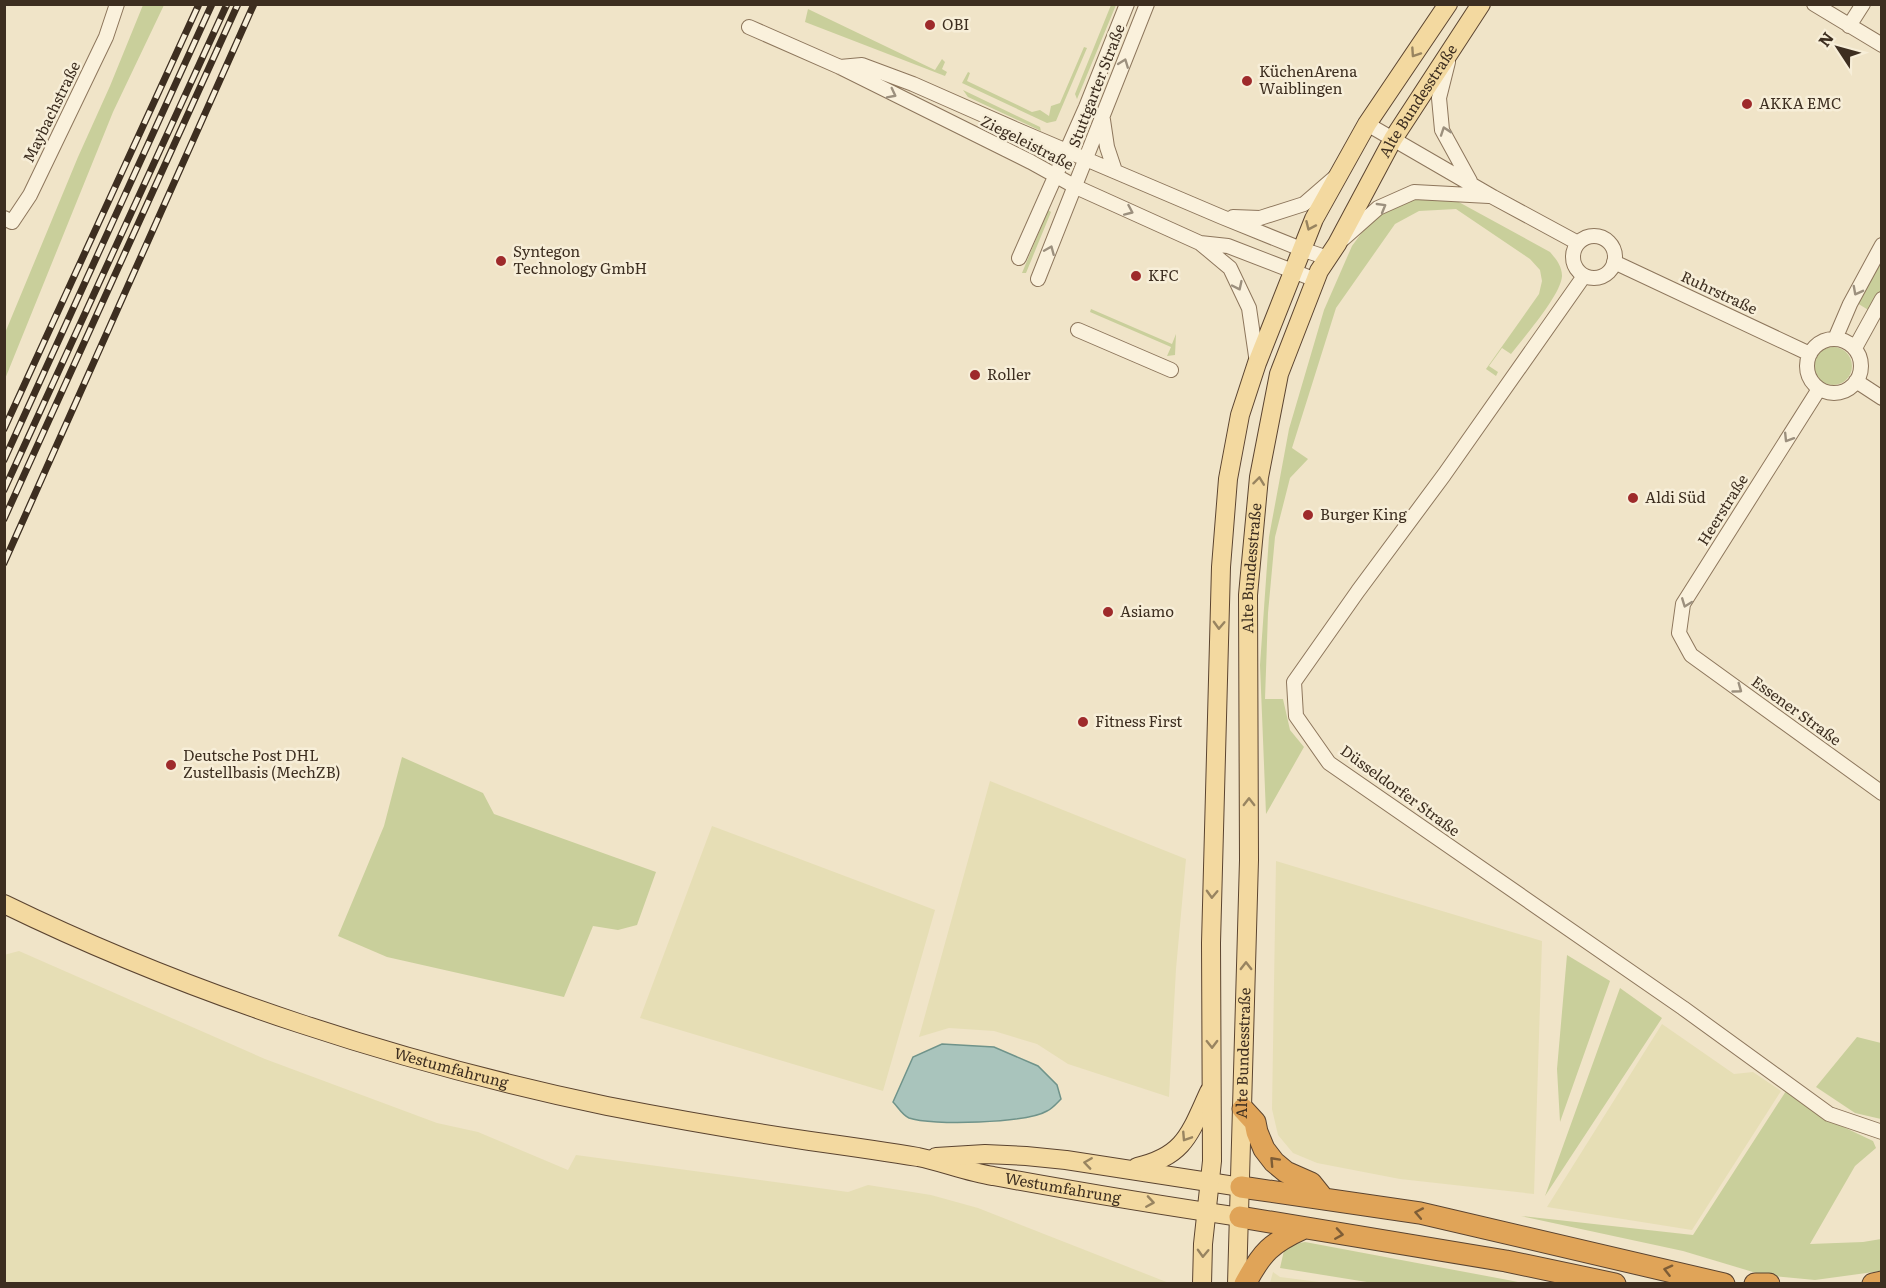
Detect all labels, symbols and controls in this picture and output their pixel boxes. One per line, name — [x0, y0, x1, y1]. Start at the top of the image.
place label: OBI — [942, 12, 969, 35]
marker: OBI — [923, 18, 937, 32]
north arrow — [1808, 18, 1868, 78]
street label: Stuttgarter Straße — [1061, 20, 1130, 151]
text: N — [1811, 26, 1839, 51]
street label: Alte Bundesstraße — [1372, 39, 1462, 161]
one-way arrow — [1411, 46, 1422, 57]
street label: Maybachstraße — [16, 57, 85, 166]
one-way arrow — [1117, 58, 1129, 69]
place label: KüchenArena Waiblingen — [1259, 59, 1358, 99]
marker: KüchenArena Waiblingen — [1240, 74, 1254, 88]
one-way arrow — [886, 87, 896, 98]
place label: AKKA EMC — [1759, 91, 1842, 114]
marker: AKKA EMC — [1740, 97, 1754, 111]
street label: Ziegeleistraße — [977, 108, 1078, 175]
one-way arrow — [1439, 126, 1452, 137]
one-way arrow — [1123, 203, 1134, 215]
one-way arrow — [1376, 203, 1386, 214]
one-way arrow — [1306, 220, 1318, 231]
place label: Syntegon Technology GmbH — [513, 239, 647, 279]
one-way arrow — [1043, 245, 1055, 256]
marker: Syntegon Technology GmbH — [494, 254, 508, 268]
place label: KFC — [1148, 263, 1179, 286]
street label: Ruhrstraße — [1678, 264, 1762, 319]
marker: KFC — [1129, 269, 1143, 283]
one-way arrow — [1231, 279, 1243, 290]
one-way arrow — [1853, 285, 1864, 296]
place label: Roller — [987, 362, 1031, 385]
marker: Roller — [968, 368, 982, 382]
one-way arrow — [1784, 431, 1795, 442]
street label: Heerstraße — [1691, 469, 1753, 549]
one-way arrow — [1252, 477, 1265, 486]
place label: Aldi Süd — [1645, 485, 1706, 508]
marker: Aldi Süd — [1626, 491, 1640, 505]
street label: Alte Bundesstraße — [1235, 502, 1267, 634]
place label: Burger King — [1320, 502, 1408, 525]
marker: Burger King — [1301, 508, 1315, 522]
one-way arrow — [1680, 598, 1693, 608]
place label: Asiamo — [1120, 599, 1174, 622]
marker: Asiamo — [1101, 605, 1115, 619]
one-way arrow — [1213, 621, 1225, 630]
street label: Essener Straße — [1747, 669, 1847, 750]
one-way arrow — [1731, 682, 1742, 693]
place label: Fitness First — [1095, 709, 1182, 732]
marker: Fitness First — [1076, 715, 1090, 729]
street label: Düsseldorfer Straße — [1336, 739, 1466, 841]
place label: Deutsche Post DHL Zustellbasis (MechZB) — [183, 743, 341, 783]
marker: Deutsche Post DHL Zustellbasis (MechZB) — [164, 758, 178, 772]
one-way arrow — [1243, 797, 1255, 806]
one-way arrow — [1206, 889, 1218, 898]
one-way arrow — [1240, 962, 1252, 971]
street label: Alte Bundesstraße — [1229, 987, 1255, 1119]
one-way arrow — [1206, 1039, 1218, 1048]
street label: Westumfahrung — [392, 1040, 512, 1093]
one-way arrow — [1182, 1130, 1193, 1141]
one-way arrow — [1084, 1157, 1093, 1169]
one-way arrow — [1270, 1157, 1281, 1167]
street label: Westumfahrung — [1003, 1165, 1124, 1208]
one-way arrow — [1145, 1195, 1155, 1208]
one-way arrow — [1415, 1207, 1425, 1220]
one-way arrow — [1334, 1227, 1344, 1240]
one-way arrow — [1197, 1248, 1209, 1257]
one-way arrow — [1663, 1264, 1673, 1277]

